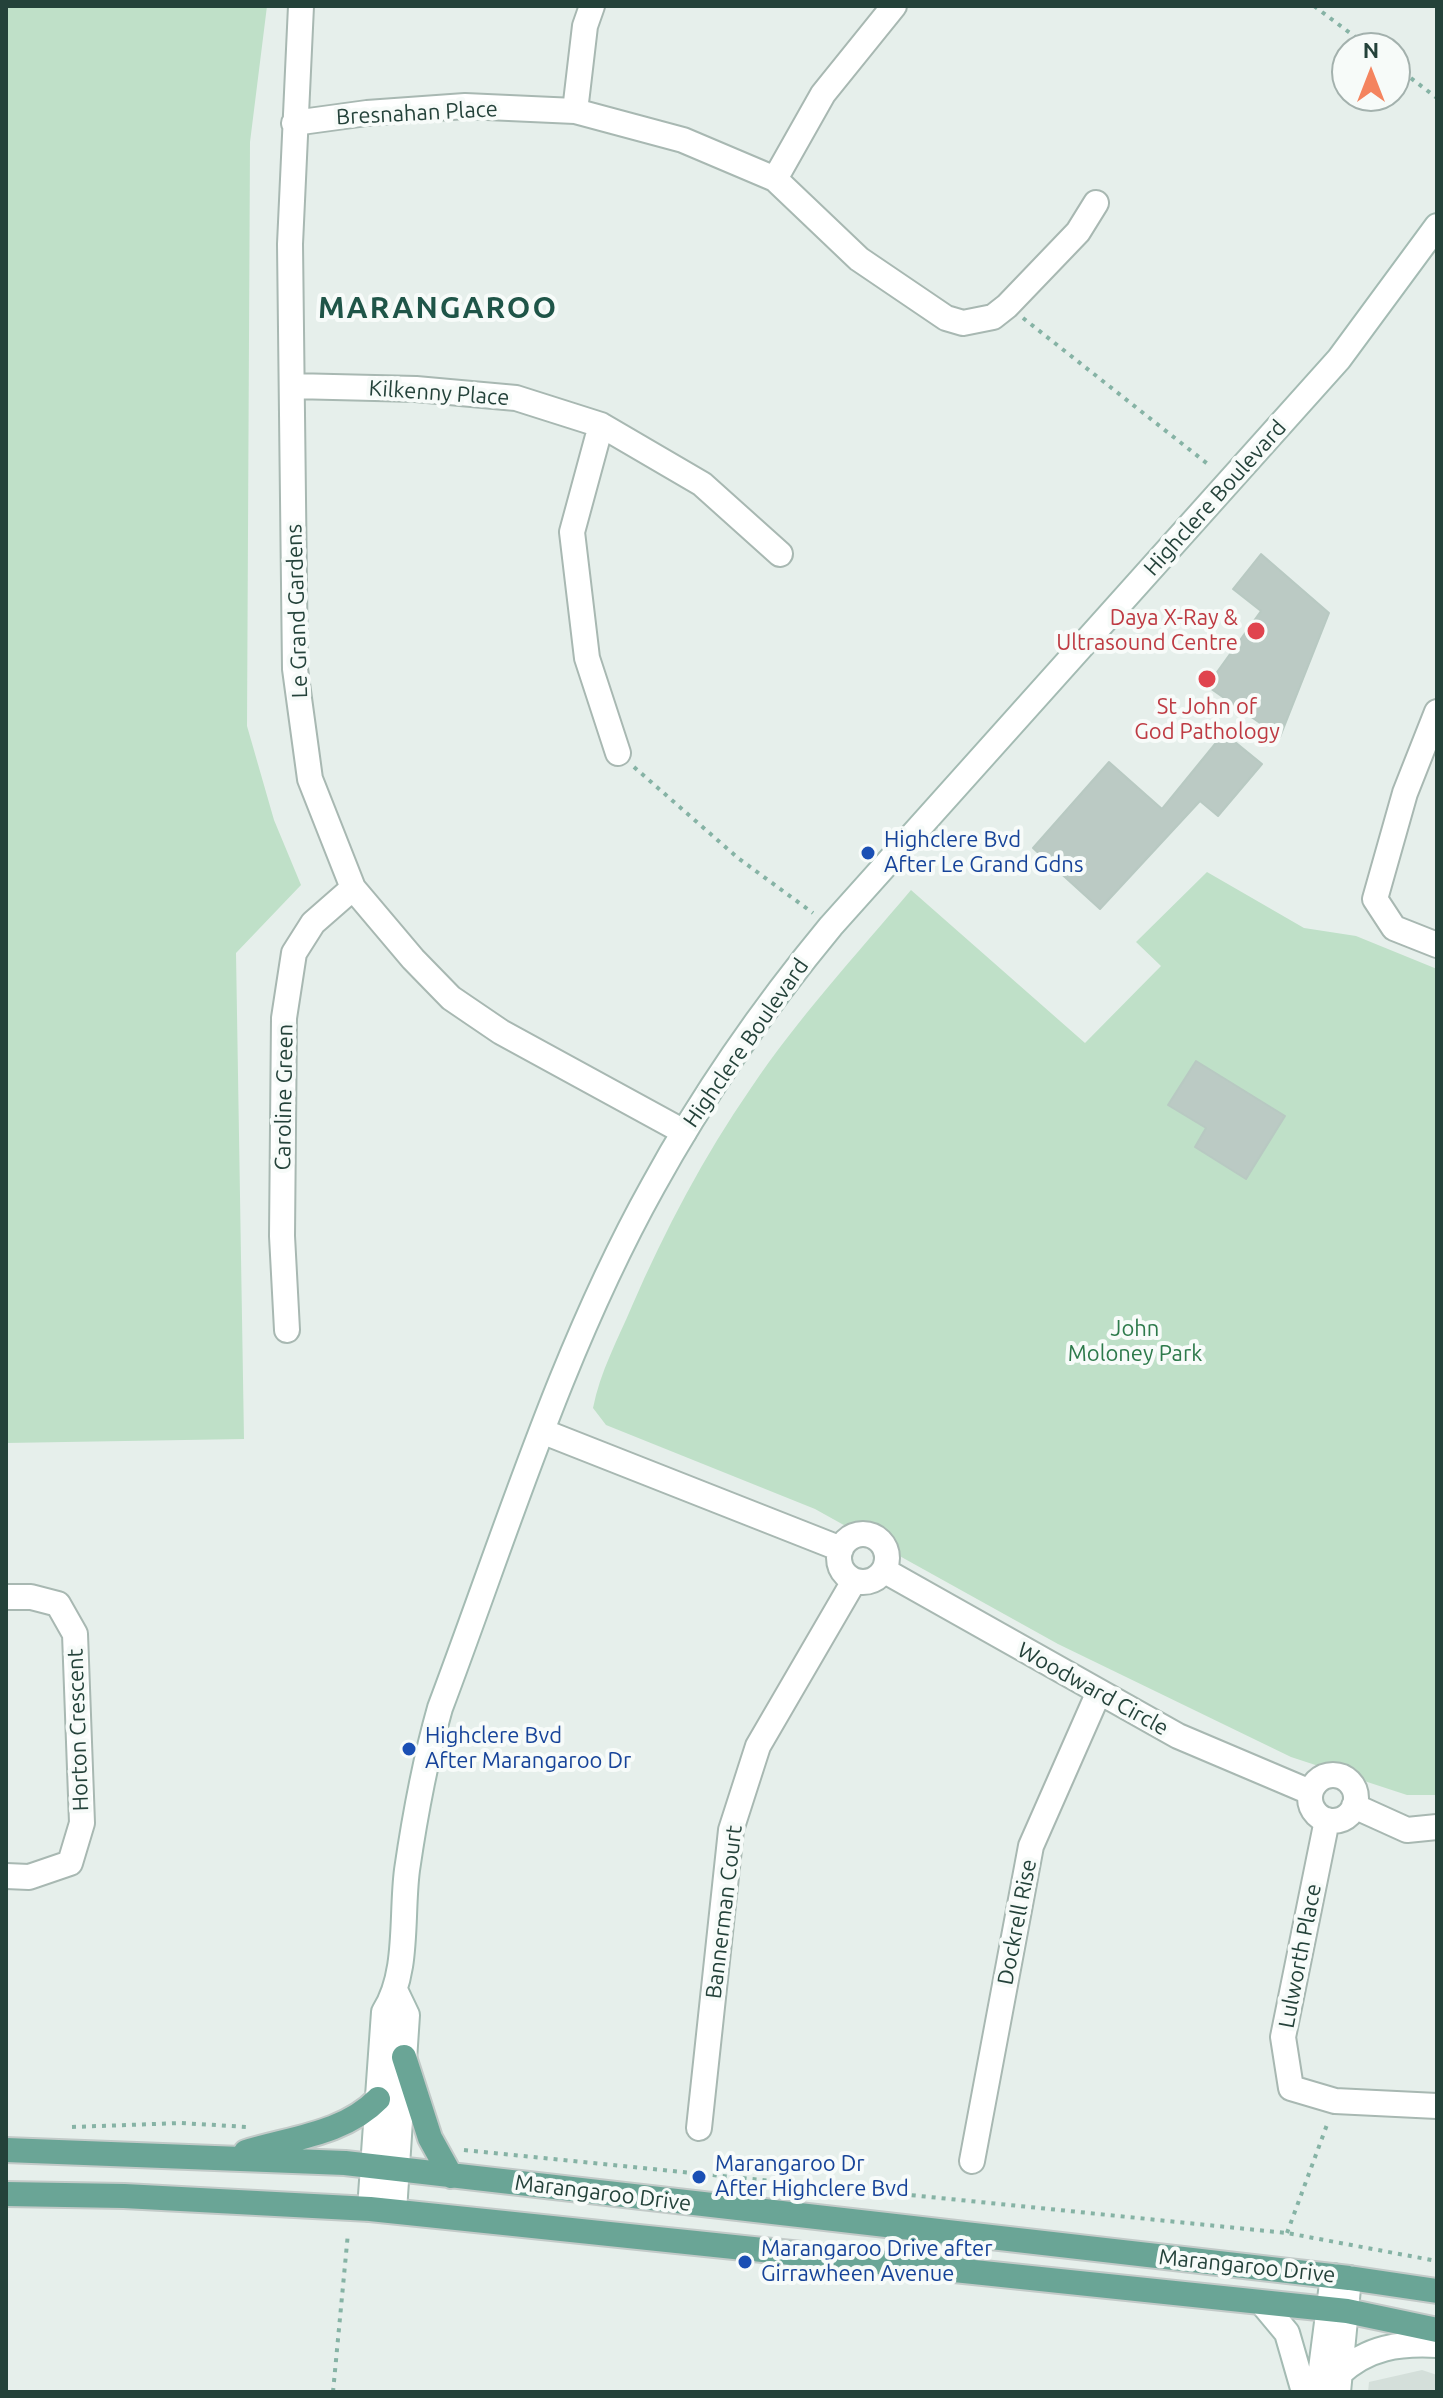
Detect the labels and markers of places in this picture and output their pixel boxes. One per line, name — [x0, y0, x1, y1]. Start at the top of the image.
place label: Daya X-Ray & Ultrasound Centre — [1056, 605, 1238, 656]
marker: Daya X-Ray & Ultrasound Centre — [1245, 620, 1267, 642]
marker: St John of God Pathology — [1196, 668, 1218, 690]
place label: St John of God Pathology — [1134, 694, 1280, 746]
place label: Highclere Bvd After Le Grand Gdns — [884, 827, 1083, 878]
marker: Highclere Bvd After Le Grand Gdns — [859, 844, 877, 862]
place label: Highclere Bvd After Marangaroo Dr — [425, 1723, 631, 1774]
marker: Highclere Bvd After Marangaroo Dr — [400, 1740, 418, 1758]
place label: Marangaroo Dr After Highclere Bvd — [715, 2151, 909, 2202]
marker: Marangaroo Dr After Highclere Bvd — [690, 2168, 708, 2186]
place label: Marangaroo Drive after Girrawheen Avenue — [761, 2236, 992, 2288]
marker: Marangaroo Drive after Girrawheen Avenue — [736, 2253, 754, 2271]

